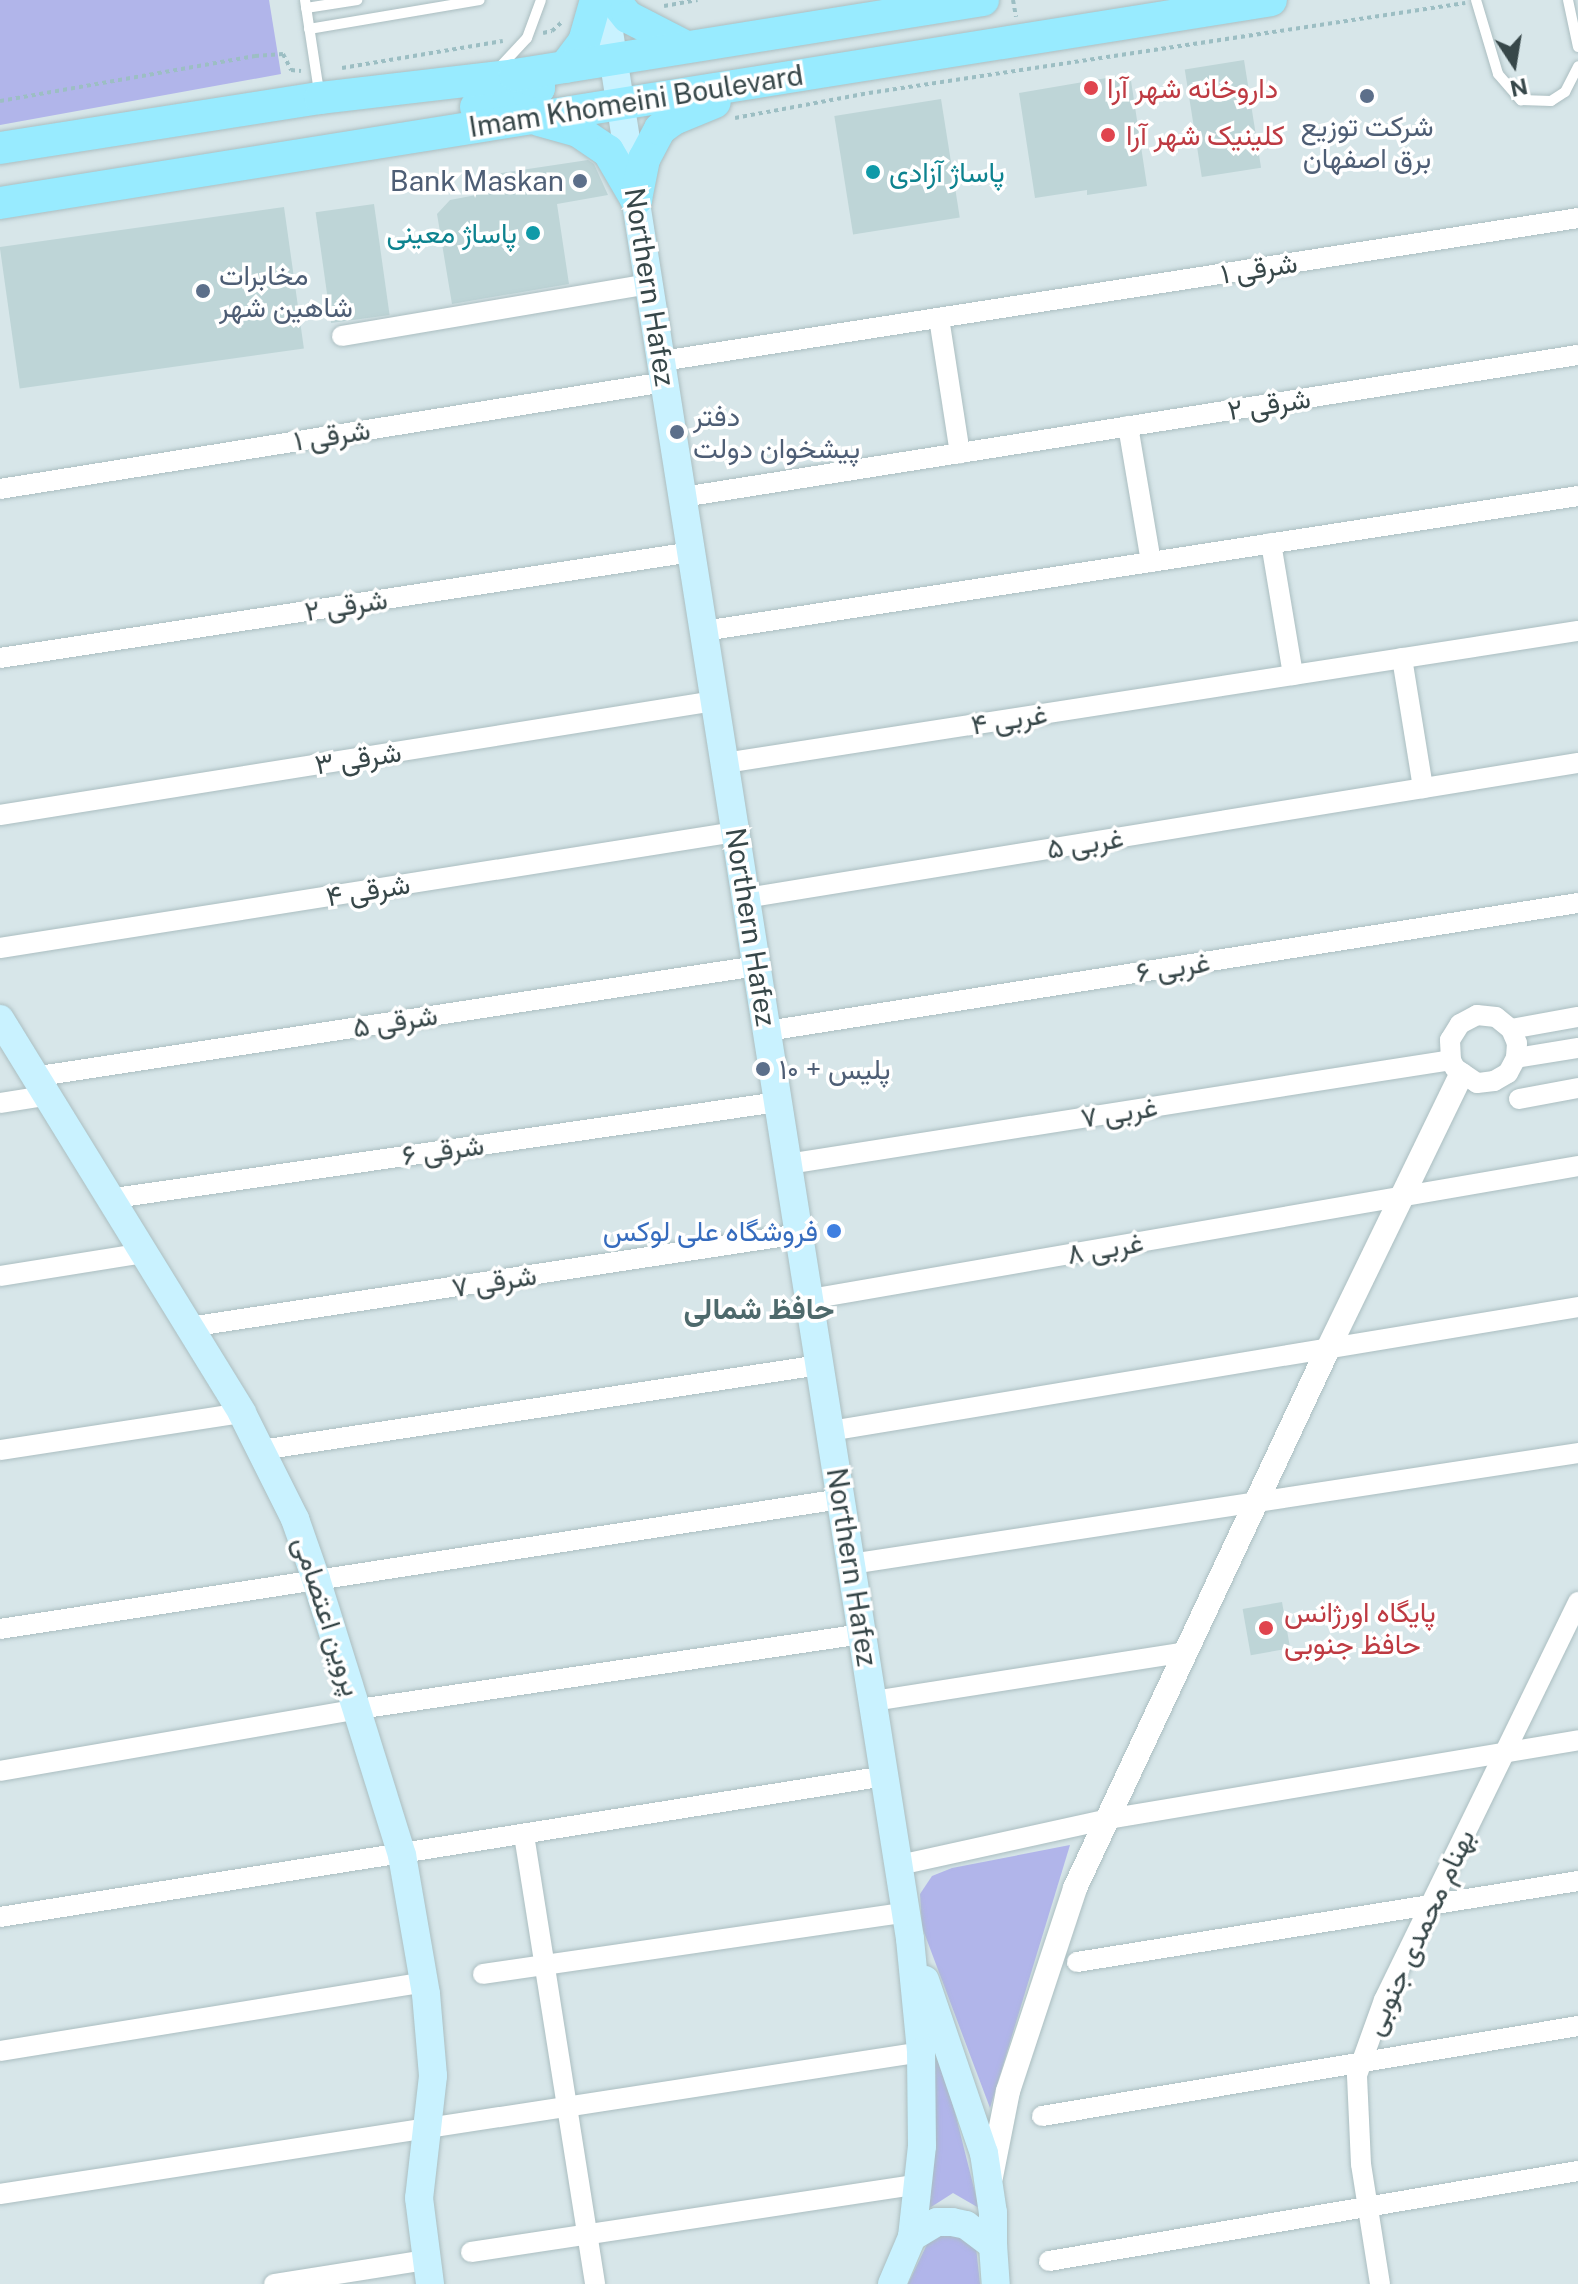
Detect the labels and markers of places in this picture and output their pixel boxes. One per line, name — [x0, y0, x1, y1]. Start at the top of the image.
place label: داروخانه شهر آرا — [1107, 71, 1278, 105]
marker: داروخانه شهر آرا — [1082, 79, 1100, 97]
marker: شرکت توزیع برق اصفهان — [1358, 87, 1376, 105]
place label: شرکت توزیع برق اصفهان — [1300, 109, 1434, 175]
place label: کلینیک شهر آرا — [1126, 118, 1285, 152]
marker: کلینیک شهر آرا — [1097, 124, 1119, 146]
place label: پاساژ آزادی — [889, 155, 1005, 189]
marker: پاساژ آزادی — [864, 163, 882, 181]
place label: Bank Maskan — [390, 164, 564, 198]
marker: Bank Maskan — [571, 172, 589, 190]
place label: پاساژ معینی — [386, 216, 517, 250]
marker: پاساژ معینی — [524, 224, 542, 242]
place label: مخابرات شاهین شهر — [219, 258, 353, 324]
marker: مخابرات شاهین شهر — [194, 282, 212, 300]
place label: دفتر پیشخوان دولت — [693, 399, 860, 465]
marker: دفتر پیشخوان دولت — [668, 423, 686, 441]
place label: پلیس + ۱۰ — [779, 1052, 890, 1086]
marker: پلیس + ۱۰ — [754, 1060, 772, 1078]
place label: فروشگاه علی لوکس — [603, 1214, 818, 1248]
marker: فروشگاه علی لوکس — [825, 1222, 843, 1240]
place label: پایگاه اورژانس حافظ جنوبی — [1284, 1595, 1436, 1661]
marker: پایگاه اورژانس حافظ جنوبی — [1255, 1617, 1277, 1639]

